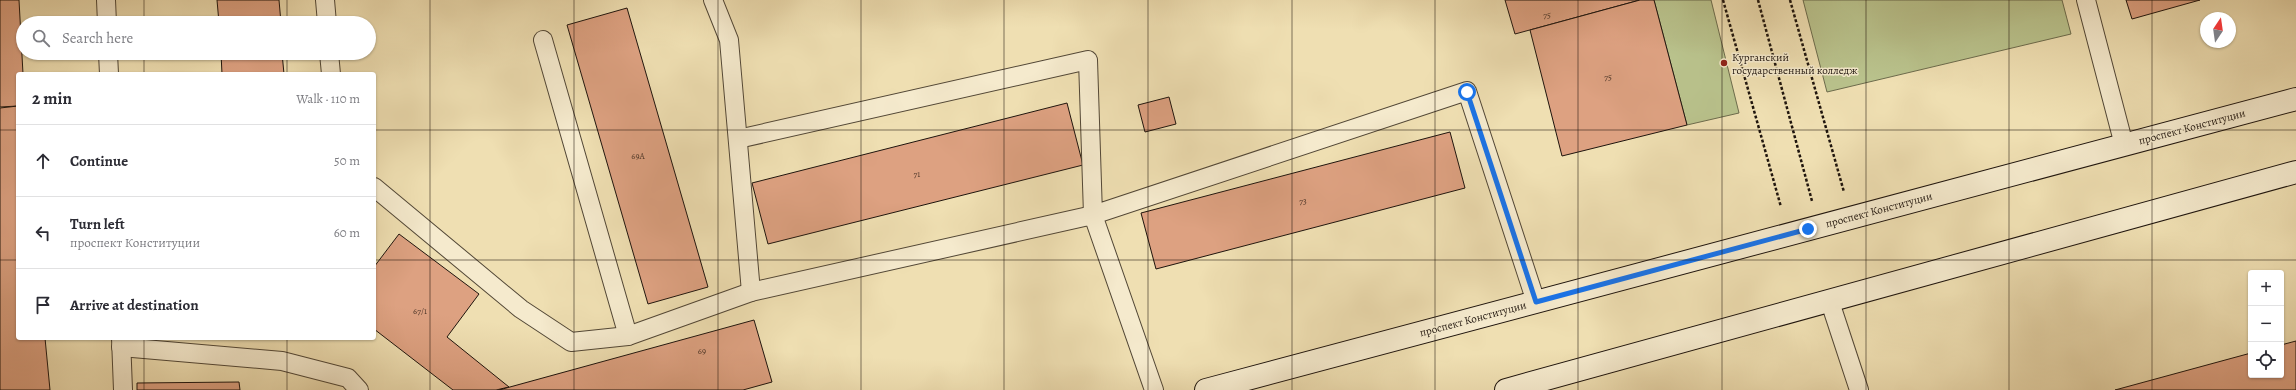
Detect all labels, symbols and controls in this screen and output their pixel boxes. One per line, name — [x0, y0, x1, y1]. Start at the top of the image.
house number: 75 — [1543, 9, 1551, 21]
north arrow — [2200, 12, 2236, 48]
search box — [16, 16, 376, 60]
icon: search — [30, 27, 52, 49]
text: Search here — [62, 28, 133, 48]
place label: Курганский государственный колледж — [1732, 50, 1858, 78]
marker: Курганский государственный колледж — [1719, 58, 1729, 68]
house number: 75 — [1604, 71, 1612, 83]
route start — [1458, 83, 1476, 101]
text: 2 min — [32, 87, 72, 110]
text: Walk · 110 m — [296, 90, 360, 107]
street label: проспект Конституции — [2137, 106, 2247, 148]
icon: ahead — [32, 150, 54, 172]
house number: 69А — [631, 150, 645, 162]
text: Continue — [70, 151, 128, 171]
text: 50 m — [334, 152, 360, 169]
house number: 71 — [914, 168, 920, 180]
street label: проспект Конституции — [1824, 189, 1934, 231]
house number: 73 — [1299, 195, 1307, 207]
text: Turn left — [70, 214, 125, 234]
route end — [1799, 220, 1817, 238]
icon: left — [32, 222, 54, 244]
text: 60 m — [334, 224, 360, 241]
text: проспект Конституции — [70, 234, 200, 251]
map controls — [2248, 270, 2284, 378]
button: + — [2248, 270, 2284, 306]
icon: arrive — [32, 294, 54, 316]
text: Arrive at destination — [70, 295, 199, 315]
street label: проспект Конституции — [1418, 298, 1528, 340]
house number: 67/1 — [413, 305, 427, 317]
button: − — [2248, 306, 2284, 342]
button: locate — [2248, 342, 2284, 378]
house number: 69 — [698, 345, 706, 357]

